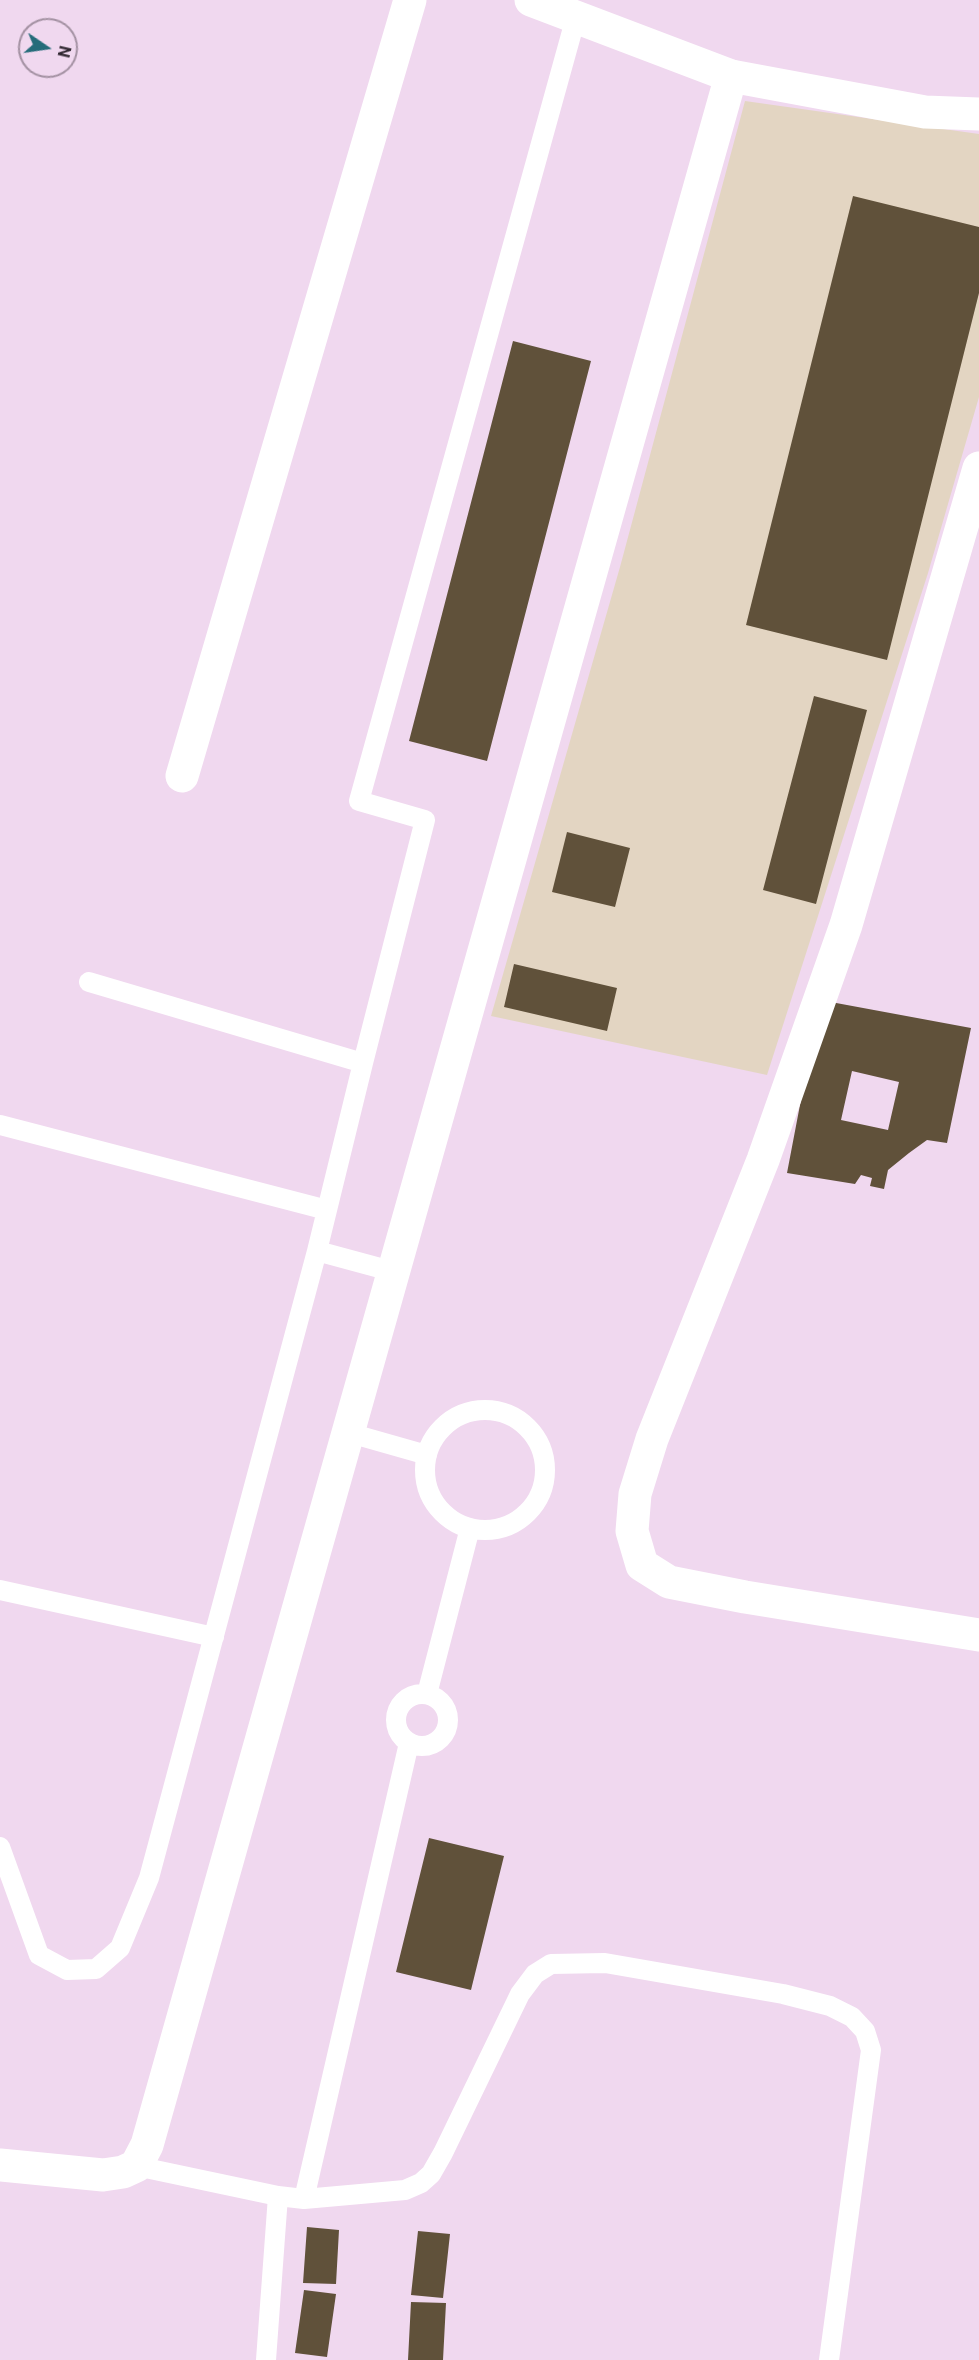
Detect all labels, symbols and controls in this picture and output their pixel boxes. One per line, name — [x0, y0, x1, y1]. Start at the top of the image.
north arrow — [18, 18, 78, 78]
text: N — [54, 44, 75, 59]

